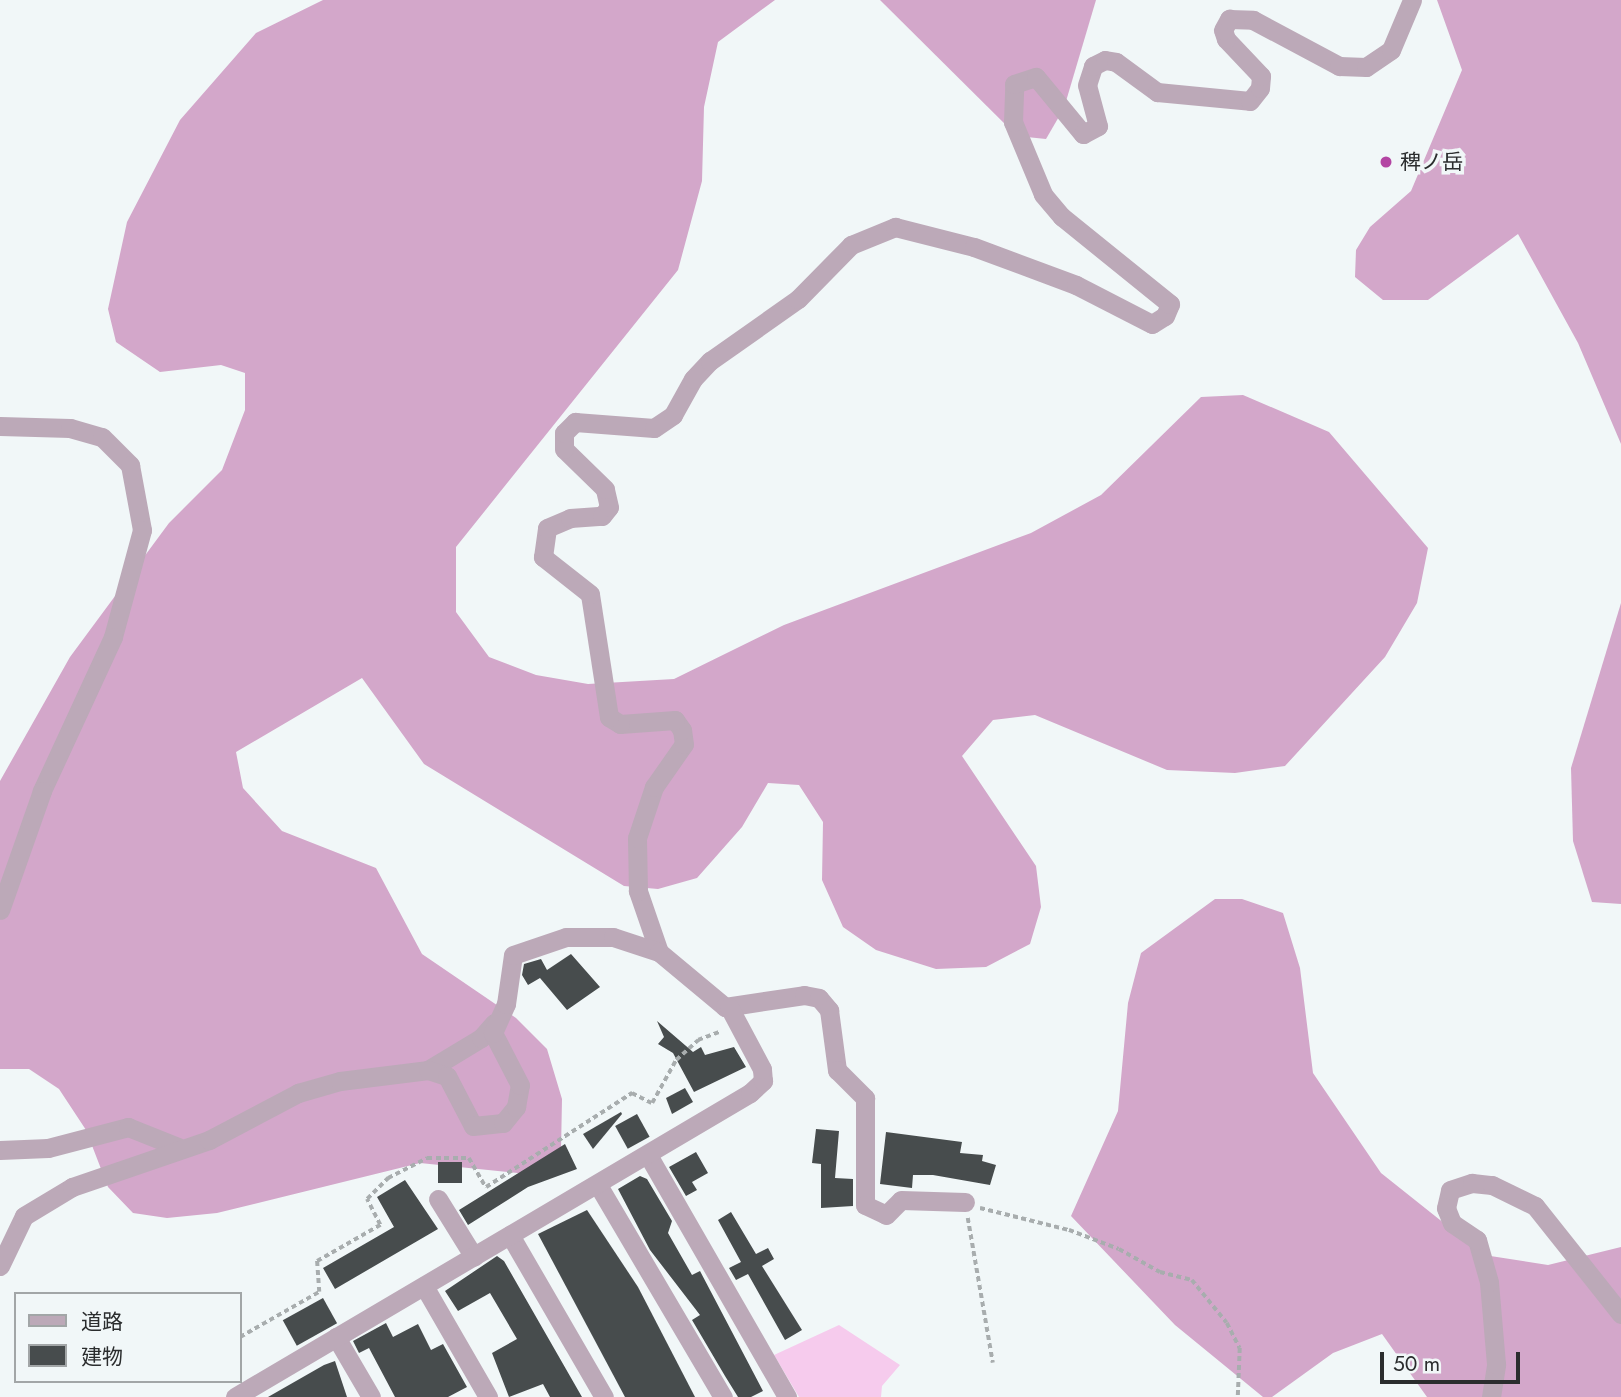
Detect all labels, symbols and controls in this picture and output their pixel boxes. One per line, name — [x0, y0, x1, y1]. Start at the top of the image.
place label: 稗ノ岳 — [1400, 149, 1463, 175]
marker: 稗ノ岳 — [1378, 154, 1394, 170]
legend — [14, 1292, 242, 1383]
text: 道路 — [81, 1307, 123, 1337]
scale bar — [1383, 1338, 1523, 1382]
text: 建物 — [81, 1342, 123, 1372]
text: 50 m — [1393, 1349, 1440, 1379]

